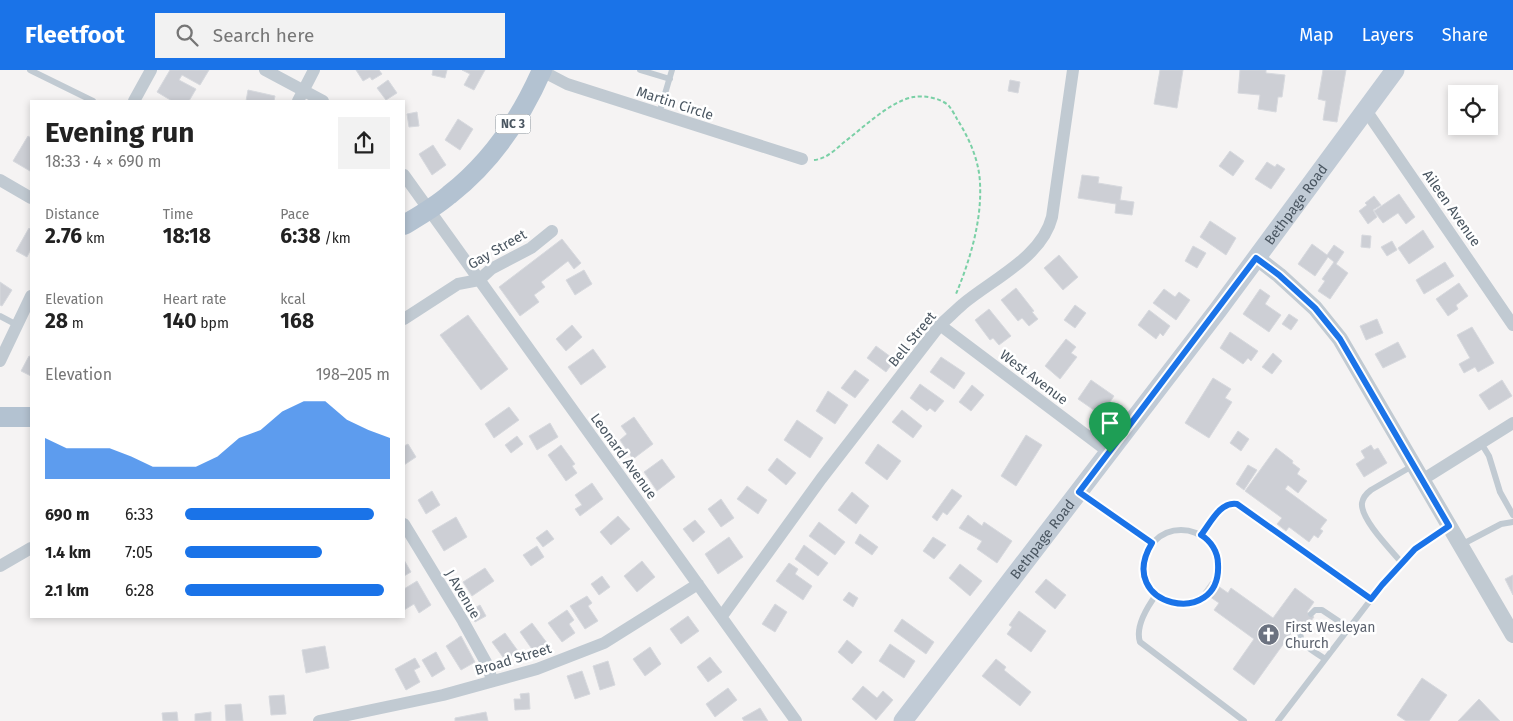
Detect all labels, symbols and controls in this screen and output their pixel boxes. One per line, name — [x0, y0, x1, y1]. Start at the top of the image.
search box — [155, 13, 505, 58]
text: Fleetfoot — [25, 21, 125, 49]
icon: search — [173, 21, 201, 49]
text: Search here — [213, 24, 314, 47]
text: Map — [1299, 24, 1334, 46]
text: Layers — [1362, 24, 1414, 46]
text: Share — [1442, 24, 1488, 46]
street label: Martin Circle — [634, 83, 715, 124]
map controls — [1448, 85, 1498, 135]
button: locate — [1448, 85, 1498, 135]
road number: NC 3 — [496, 114, 530, 134]
text: Evening run — [45, 116, 194, 149]
button: share — [338, 117, 390, 169]
text: 18:33 · 4 × 690 m — [45, 152, 162, 171]
street label: Bethpage Road — [1261, 161, 1332, 248]
street label: Aileen Avenue — [1419, 167, 1484, 250]
text: Distance — [45, 206, 99, 223]
text: Time — [163, 206, 193, 223]
text: Pace — [280, 206, 309, 223]
text: 2.76 — [45, 223, 82, 249]
text: 18:18 — [163, 223, 211, 249]
text: 6:38 — [280, 223, 321, 249]
street label: Gay Street — [465, 225, 530, 273]
text: km — [82, 230, 105, 247]
text: /km — [321, 230, 351, 247]
text: Elevation — [45, 291, 104, 308]
text: Heart rate — [163, 291, 226, 308]
text: kcal — [280, 291, 306, 308]
text: 28 — [45, 308, 68, 334]
text: 140 — [163, 308, 197, 334]
text: 168 — [280, 308, 314, 334]
street label: Bell Street — [885, 308, 940, 370]
text: m — [68, 315, 84, 332]
text: bpm — [197, 315, 229, 332]
street label: West Avenue — [996, 346, 1071, 409]
text: Elevation — [45, 365, 112, 384]
text: 198–205 m — [316, 365, 390, 384]
pin — [1089, 402, 1131, 453]
icon: arrive — [1096, 409, 1124, 437]
street label: Leonard Avenue — [587, 410, 660, 502]
street label: Bethpage Road — [1007, 496, 1079, 583]
text: 690 m — [45, 505, 89, 524]
text: 6:33 — [125, 505, 153, 524]
text: 1.4 km — [45, 543, 91, 562]
text: 7:05 — [125, 543, 153, 562]
street label: J Avenue — [441, 567, 484, 622]
text: 2.1 km — [45, 581, 89, 600]
text: 6:28 — [125, 581, 154, 600]
place label: First Wesleyan Church — [1285, 619, 1376, 652]
church icon: First Wesleyan Church — [1257, 623, 1281, 647]
street label: Broad Street — [473, 639, 554, 679]

